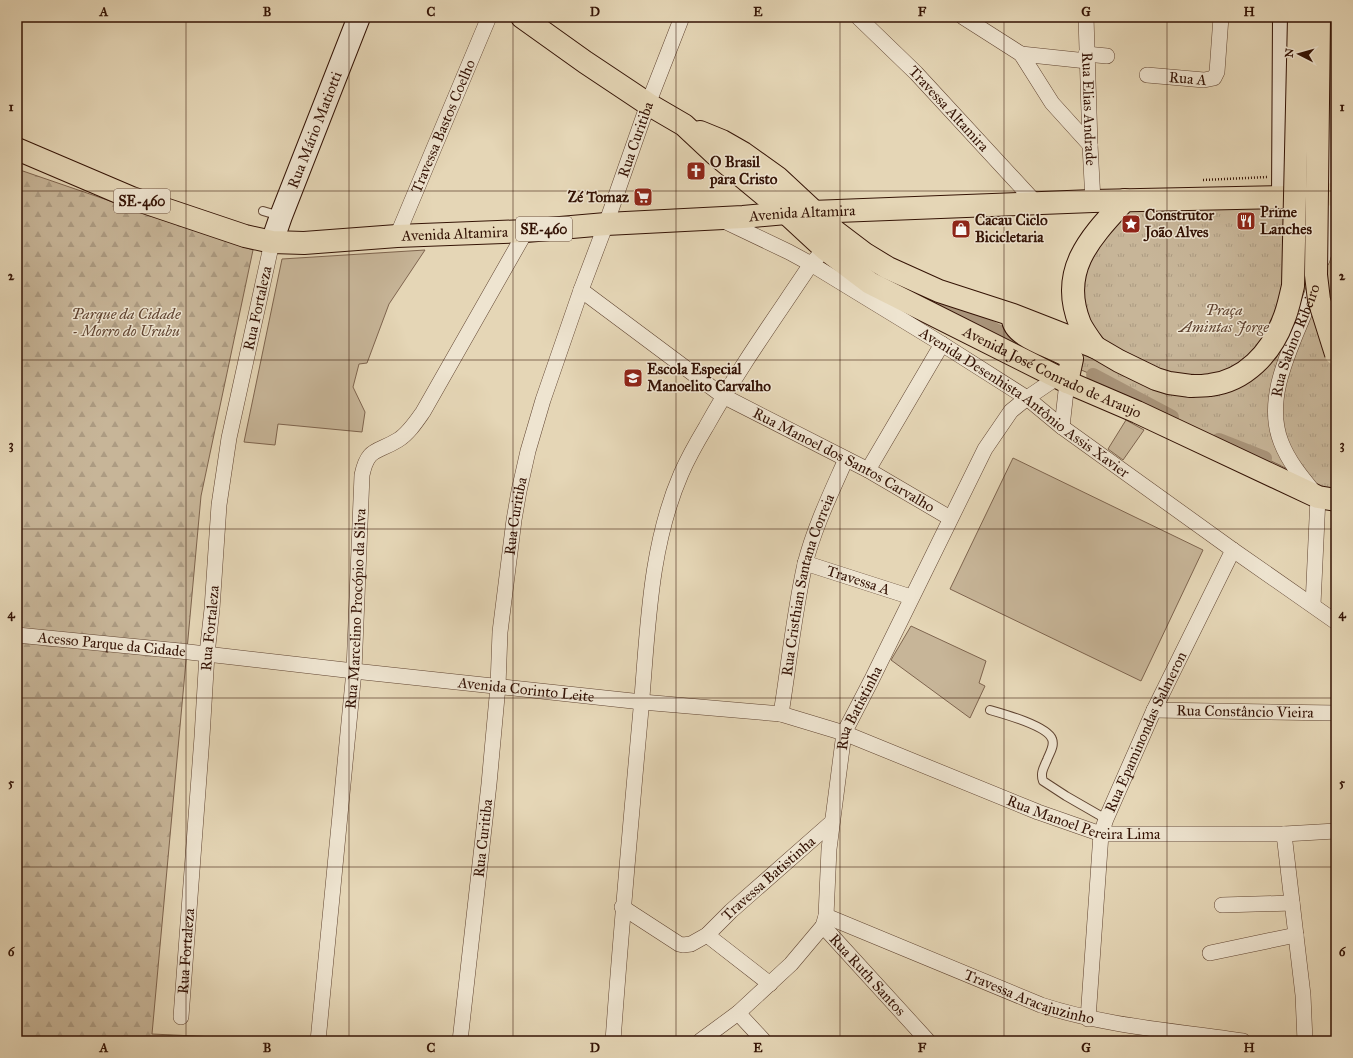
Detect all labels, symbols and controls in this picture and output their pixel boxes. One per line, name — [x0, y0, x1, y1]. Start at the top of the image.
text: A — [99, 4, 109, 20]
text: B — [263, 4, 272, 20]
text: C — [427, 4, 436, 20]
text: D — [590, 4, 600, 20]
text: E — [753, 4, 763, 20]
text: F — [918, 4, 927, 20]
text: G — [1081, 4, 1091, 20]
text: H — [1243, 4, 1255, 20]
north arrow — [1279, 34, 1319, 74]
text: N — [1283, 47, 1297, 58]
street label: Rua Elias Andrade — [1078, 52, 1100, 166]
street label: Travessa Bastos Coelho — [407, 56, 479, 196]
street label: Travessa Altamira — [905, 62, 993, 156]
street label: Rua A — [1168, 68, 1208, 89]
street label: Rua Mário Matiotti — [284, 69, 346, 191]
text: 1 — [8, 99, 14, 115]
street label: Rua Curitiba — [614, 99, 657, 180]
text: 1 — [1339, 99, 1345, 115]
place label: O Brasil para Cristo — [709, 153, 778, 189]
church icon: O Brasil para Cristo — [685, 160, 707, 182]
supermarket icon: Zé Tomaz — [632, 186, 654, 208]
place label: Zé Tomaz — [568, 188, 629, 206]
road number: SE-460 — [114, 189, 170, 213]
street label: Avenida Altamira — [747, 201, 856, 226]
place label: Prime Lanches — [1260, 203, 1312, 238]
place label: Construtor João Alves — [1143, 206, 1214, 242]
restaurant icon: Prime Lanches — [1235, 210, 1257, 232]
place label: Cacau Ciclo Bicicletaria — [975, 211, 1048, 246]
place icon: Construtor João Alves — [1120, 213, 1142, 235]
road number: SE-460 — [516, 217, 572, 241]
shop icon: Cacau Ciclo Bicicletaria — [950, 218, 972, 240]
street label: Avenida Altamira — [400, 223, 509, 245]
street label: Rua Fortaleza — [239, 264, 276, 352]
text: 2 — [8, 268, 15, 284]
text: 2 — [1339, 268, 1346, 284]
street label: Rua Sabino Ribeiro — [1267, 281, 1324, 398]
park label: Praça Amintas Jorge — [1177, 301, 1269, 336]
park label: Parque da Cidade - Morro do Urubu — [72, 305, 181, 340]
street label: Avenida José Conrado de Araujo — [959, 322, 1145, 422]
street label: Avenida Desenhista Antônio Assis Xavier — [915, 323, 1133, 482]
place label: Escola Especial Manoelito Carvalho — [647, 360, 771, 395]
school or university icon: Escola Especial Manoelito Carvalho — [622, 367, 644, 389]
street label: Rua Manoel dos Santos Carvalho — [750, 404, 938, 516]
text: 3 — [8, 437, 14, 453]
text: 3 — [1339, 437, 1345, 453]
street label: Rua Curitiba — [501, 475, 531, 556]
street label: Rua Cristhian Santana Correia — [778, 491, 839, 677]
street label: Rua Marcelino Procópio da Silva — [341, 508, 370, 710]
street label: Travessa A — [824, 562, 892, 599]
street label: Rua Fortaleza — [197, 584, 223, 671]
text: 4 — [7, 606, 15, 622]
text: 4 — [1338, 606, 1346, 622]
street label: Acesso Parque da Cidade — [36, 628, 186, 661]
street label: Rua Epaminondas Salmeron — [1101, 648, 1190, 815]
street label: Rua Batistinha — [833, 662, 886, 751]
street label: Avenida Corinto Leite — [456, 673, 595, 706]
street label: Rua Constâncio Vieira — [1176, 701, 1315, 722]
text: 5 — [8, 775, 15, 791]
text: 5 — [1339, 775, 1346, 791]
street label: Rua Manoel Pereira Lima — [1004, 791, 1161, 843]
street label: Rua Curitiba — [470, 797, 496, 879]
street label: Travessa Batistinha — [718, 832, 819, 924]
street label: Rua Fortaleza — [174, 907, 198, 995]
street label: Rua Ruth Santos — [825, 930, 910, 1020]
text: 6 — [8, 944, 16, 960]
text: 6 — [1339, 944, 1347, 960]
street label: Travessa Aracajuzinho — [962, 965, 1096, 1028]
text: A — [99, 1040, 109, 1056]
text: B — [263, 1040, 272, 1056]
text: C — [427, 1040, 436, 1056]
text: D — [590, 1040, 600, 1056]
text: E — [753, 1040, 763, 1056]
text: F — [918, 1040, 927, 1056]
text: G — [1081, 1040, 1091, 1056]
text: H — [1243, 1040, 1255, 1056]

